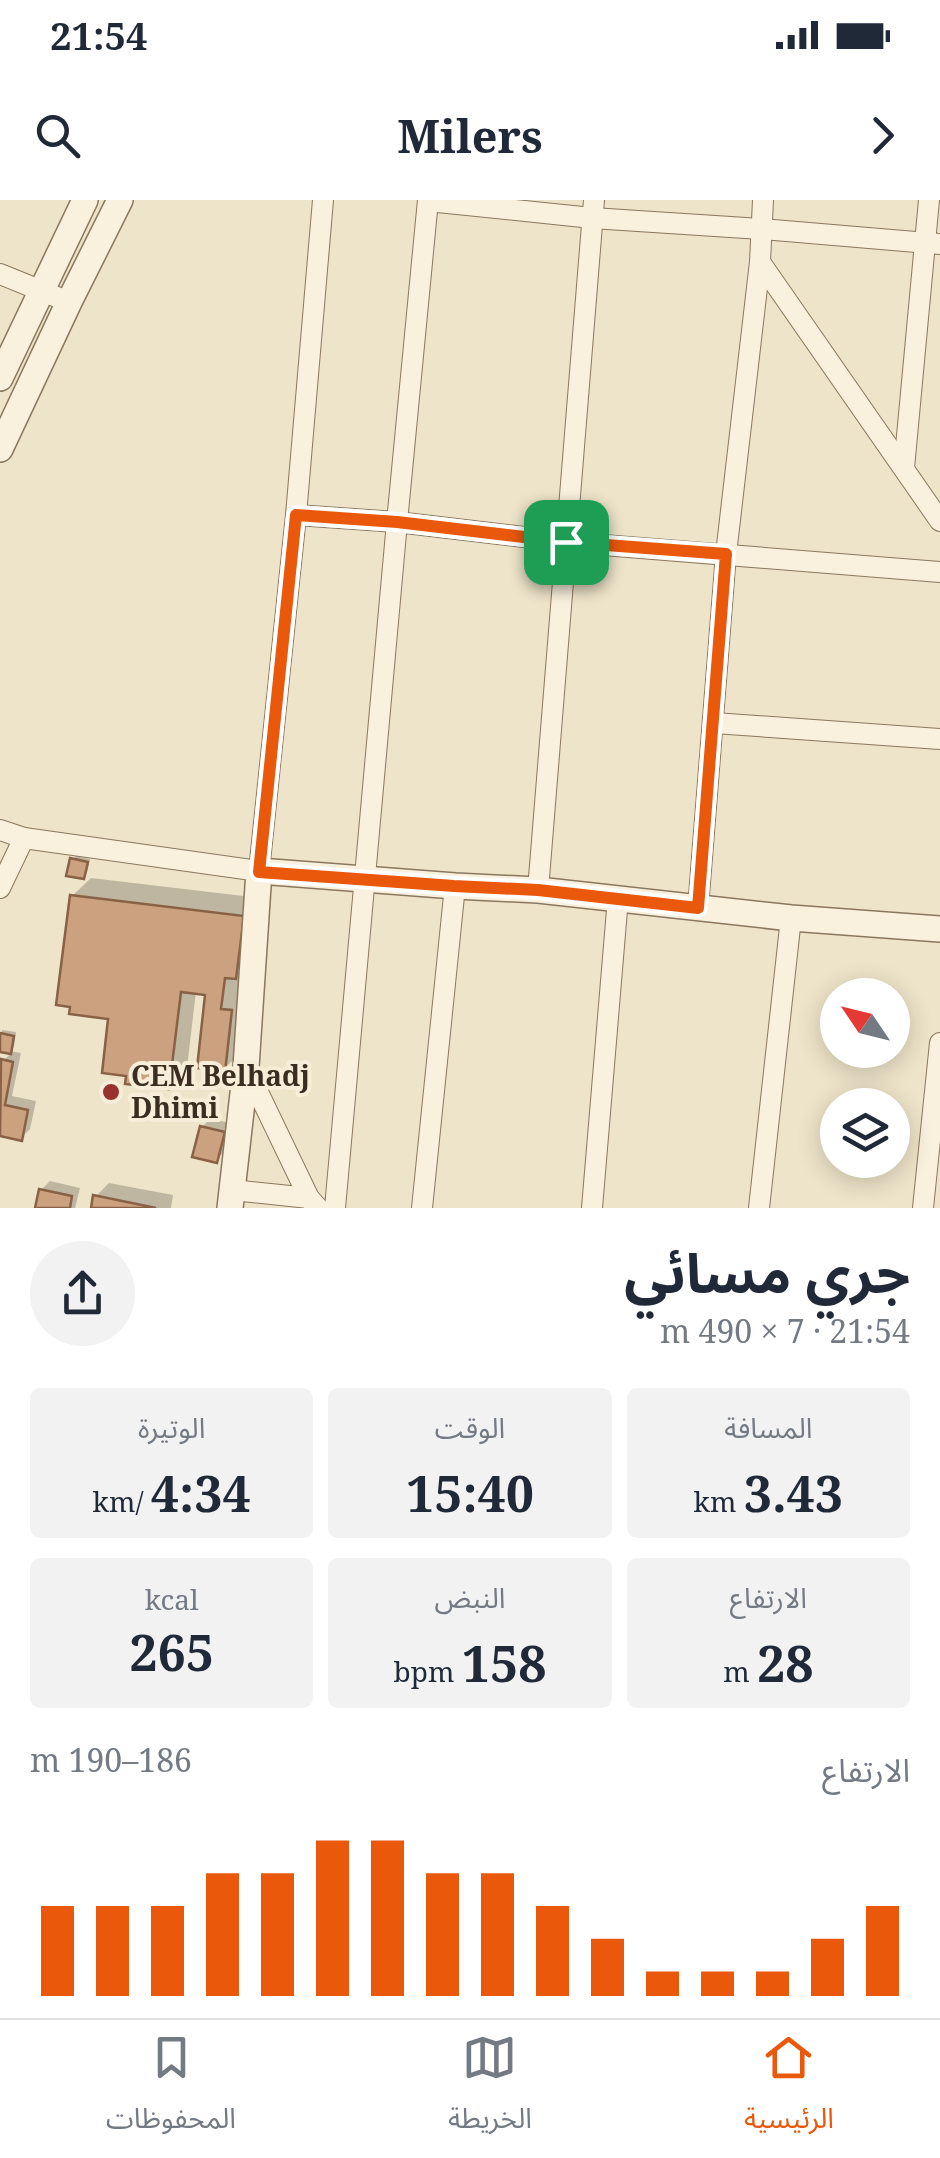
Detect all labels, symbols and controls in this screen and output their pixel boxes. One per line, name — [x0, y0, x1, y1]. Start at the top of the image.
text: 21:54 — [50, 9, 147, 61]
text: Milers — [397, 105, 543, 166]
icon: search — [30, 108, 85, 163]
icon: forward — [855, 108, 910, 163]
pin — [524, 500, 609, 585]
icon: arrive — [539, 515, 594, 570]
north arrow — [820, 978, 910, 1068]
map controls — [820, 978, 910, 1178]
place label: CEM Belhadj Dhimi — [131, 1056, 310, 1126]
marker: CEM Belhadj Dhimi — [100, 1081, 122, 1103]
button: layers — [820, 1088, 910, 1178]
text: جري مسائي — [624, 1234, 910, 1309]
button: share — [30, 1241, 135, 1346]
text: 21:54 · 7 × 490 m — [660, 1309, 910, 1352]
text: الوتيرة — [138, 1408, 205, 1446]
text: الوقت — [435, 1408, 505, 1446]
text: المسافة — [724, 1408, 812, 1446]
text: 4:34 — [151, 1459, 251, 1527]
text: 15:40 — [406, 1459, 534, 1527]
text: 3.43 — [744, 1459, 843, 1527]
text: /km — [93, 1482, 151, 1520]
text: km — [694, 1482, 744, 1520]
text: النبض — [435, 1578, 506, 1616]
text: الارتفاع — [730, 1578, 807, 1616]
text: kcal — [145, 1580, 199, 1618]
text: 265 — [129, 1618, 214, 1686]
text: 158 — [462, 1629, 546, 1697]
text: 28 — [757, 1629, 813, 1697]
text: bpm — [394, 1652, 462, 1690]
text: m — [723, 1652, 757, 1690]
text: 186–190 m — [30, 1738, 192, 1781]
text: الارتفاع — [822, 1748, 910, 1791]
tab: المحفوظات — [106, 2030, 236, 2149]
tab: الخريطة — [448, 2030, 532, 2149]
tab: الرئيسية — [744, 2030, 834, 2149]

